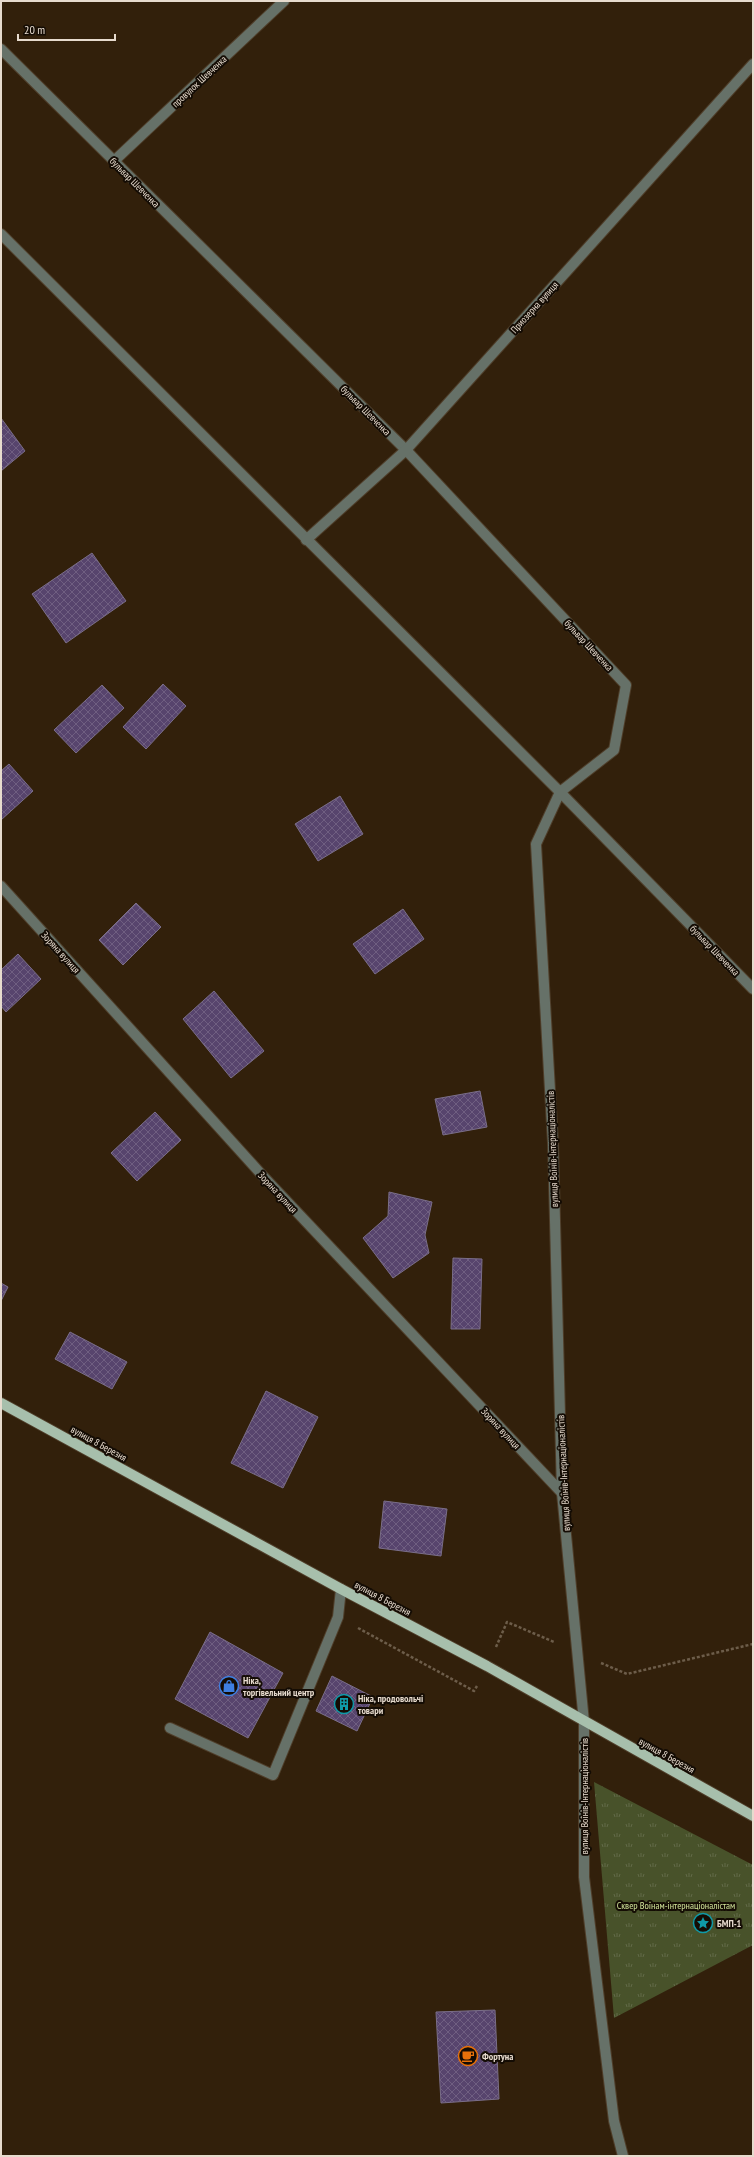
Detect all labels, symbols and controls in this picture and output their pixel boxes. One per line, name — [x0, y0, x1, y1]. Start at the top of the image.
scale bar — [18, 16, 115, 42]
text: 20 m — [24, 22, 45, 37]
street label: провулок Шевченка — [169, 53, 230, 110]
street label: бульвар Шевченка — [107, 155, 162, 210]
street label: Приозерна вулиця — [508, 279, 561, 336]
street label: бульвар Шевченка — [338, 383, 393, 438]
street label: бульвар Шевченка — [561, 617, 616, 674]
street label: бульвар Шевченка — [687, 922, 742, 978]
street label: Зоряна вулиця — [38, 929, 83, 976]
street label: вулиця Воїнів-Інтернаціоналістів — [544, 1091, 561, 1207]
street label: Зоряна вулиця — [255, 1169, 300, 1216]
street label: Зоряна вулиця — [478, 1405, 523, 1452]
street label: вулиця Воїнів-Інтернаціоналістів — [554, 1415, 573, 1531]
street label: вулиця 8 Березня — [69, 1423, 129, 1464]
street label: вулиця 8 Березня — [352, 1578, 413, 1619]
place label: Ніка, торгівельний центр — [243, 1674, 315, 1699]
shop icon: Ніка, торгівельний центр — [218, 1675, 240, 1697]
place label: Ніка, продовольчі товари — [358, 1692, 423, 1717]
building icon: Ніка, продовольчі товари — [333, 1693, 355, 1715]
street label: вулиця 8 Березня — [637, 1735, 697, 1776]
street label: вулиця Воїнів-Інтернаціоналістів — [578, 1738, 591, 1854]
park label: Сквер Воїнам-інтернаціоналістам — [617, 1899, 735, 1912]
place icon: БМП-1 — [692, 1912, 714, 1934]
place label: БМП-1 — [717, 1917, 742, 1930]
cafe icon: Фортуна — [457, 2045, 479, 2067]
place label: Фортуна — [482, 2050, 513, 2063]

